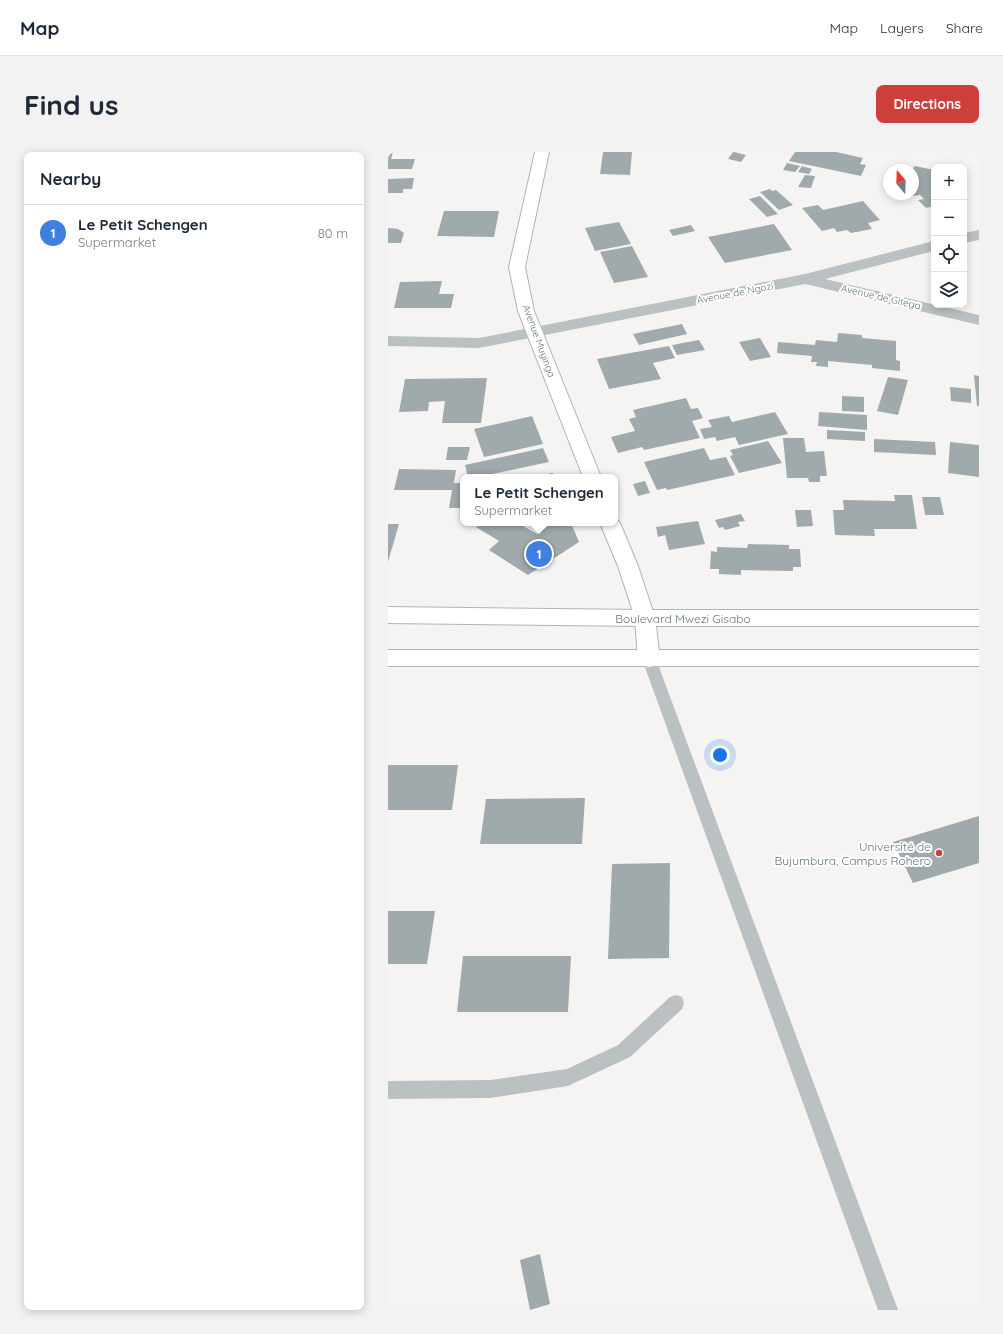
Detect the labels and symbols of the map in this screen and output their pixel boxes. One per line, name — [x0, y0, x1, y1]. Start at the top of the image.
north arrow — [883, 164, 919, 200]
street label: Avenue de Ngozi — [696, 279, 774, 307]
street label: Avenue de Gitega — [840, 281, 922, 313]
street label: Avenue Muyinga — [520, 303, 558, 379]
pin: 1 — [526, 539, 552, 569]
street label: Boulevard Mwezi Gisabo — [615, 611, 751, 626]
your location — [710, 745, 730, 765]
place label: Université de Bujumbura, Campus Rohero — [774, 839, 931, 868]
marker: Université de Bujumbura, Campus Rohero — [934, 848, 944, 858]

